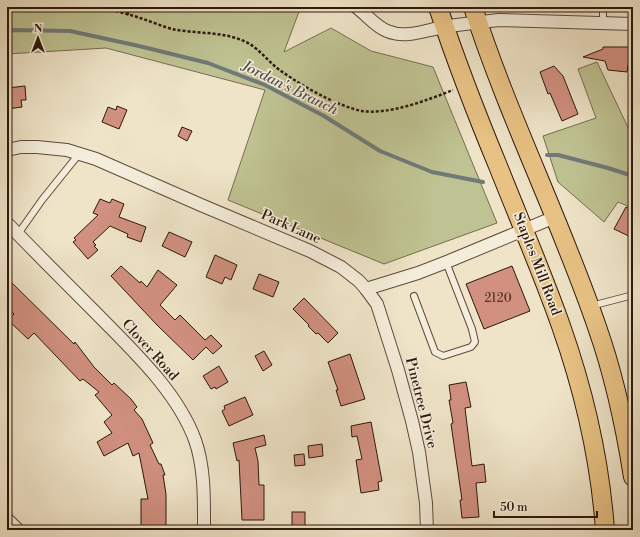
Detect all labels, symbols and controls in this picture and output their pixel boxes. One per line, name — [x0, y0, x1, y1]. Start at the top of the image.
north arrow — [18, 18, 58, 58]
text: N — [34, 22, 43, 36]
water label: Jordan's Branch — [237, 56, 342, 120]
street label: Park Lane — [258, 206, 324, 248]
street label: Staples Mill Road — [509, 210, 565, 318]
house number: 2120 — [484, 291, 512, 306]
street label: Clover Road — [118, 316, 182, 385]
street label: Pinetree Drive — [401, 356, 441, 450]
scale bar — [494, 493, 597, 519]
text: 50 m — [500, 500, 528, 515]

